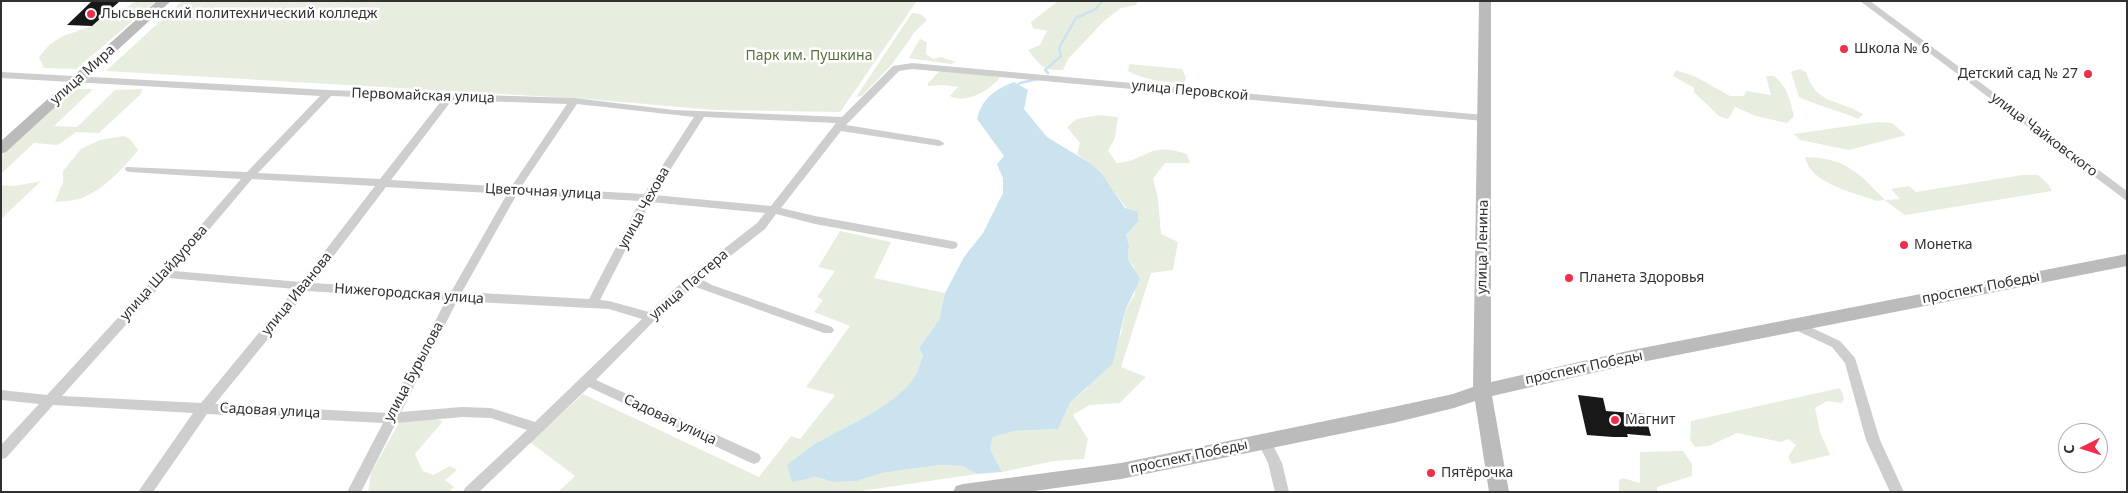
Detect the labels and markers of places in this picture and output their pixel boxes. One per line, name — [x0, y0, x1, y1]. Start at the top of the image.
place label: Лысьвенский политехнический колледж — [101, 6, 377, 22]
marker: Лысьвенский политехнический колледж — [85, 8, 97, 20]
place label: Школа № 6 — [1854, 41, 1930, 57]
marker: Школа № 6 — [1838, 43, 1850, 55]
place label: Детский сад № 27 — [1958, 66, 2078, 82]
marker: Детский сад № 27 — [2082, 68, 2094, 80]
place label: Монетка — [1914, 237, 1973, 253]
marker: Монетка — [1898, 239, 1910, 251]
place label: Планета Здоровья — [1579, 270, 1704, 286]
marker: Планета Здоровья — [1563, 272, 1575, 284]
place label: Магнит — [1625, 412, 1675, 428]
marker: Магнит — [1609, 414, 1621, 426]
place label: Пятёрочка — [1441, 465, 1513, 481]
marker: Пятёрочка — [1425, 467, 1437, 479]

